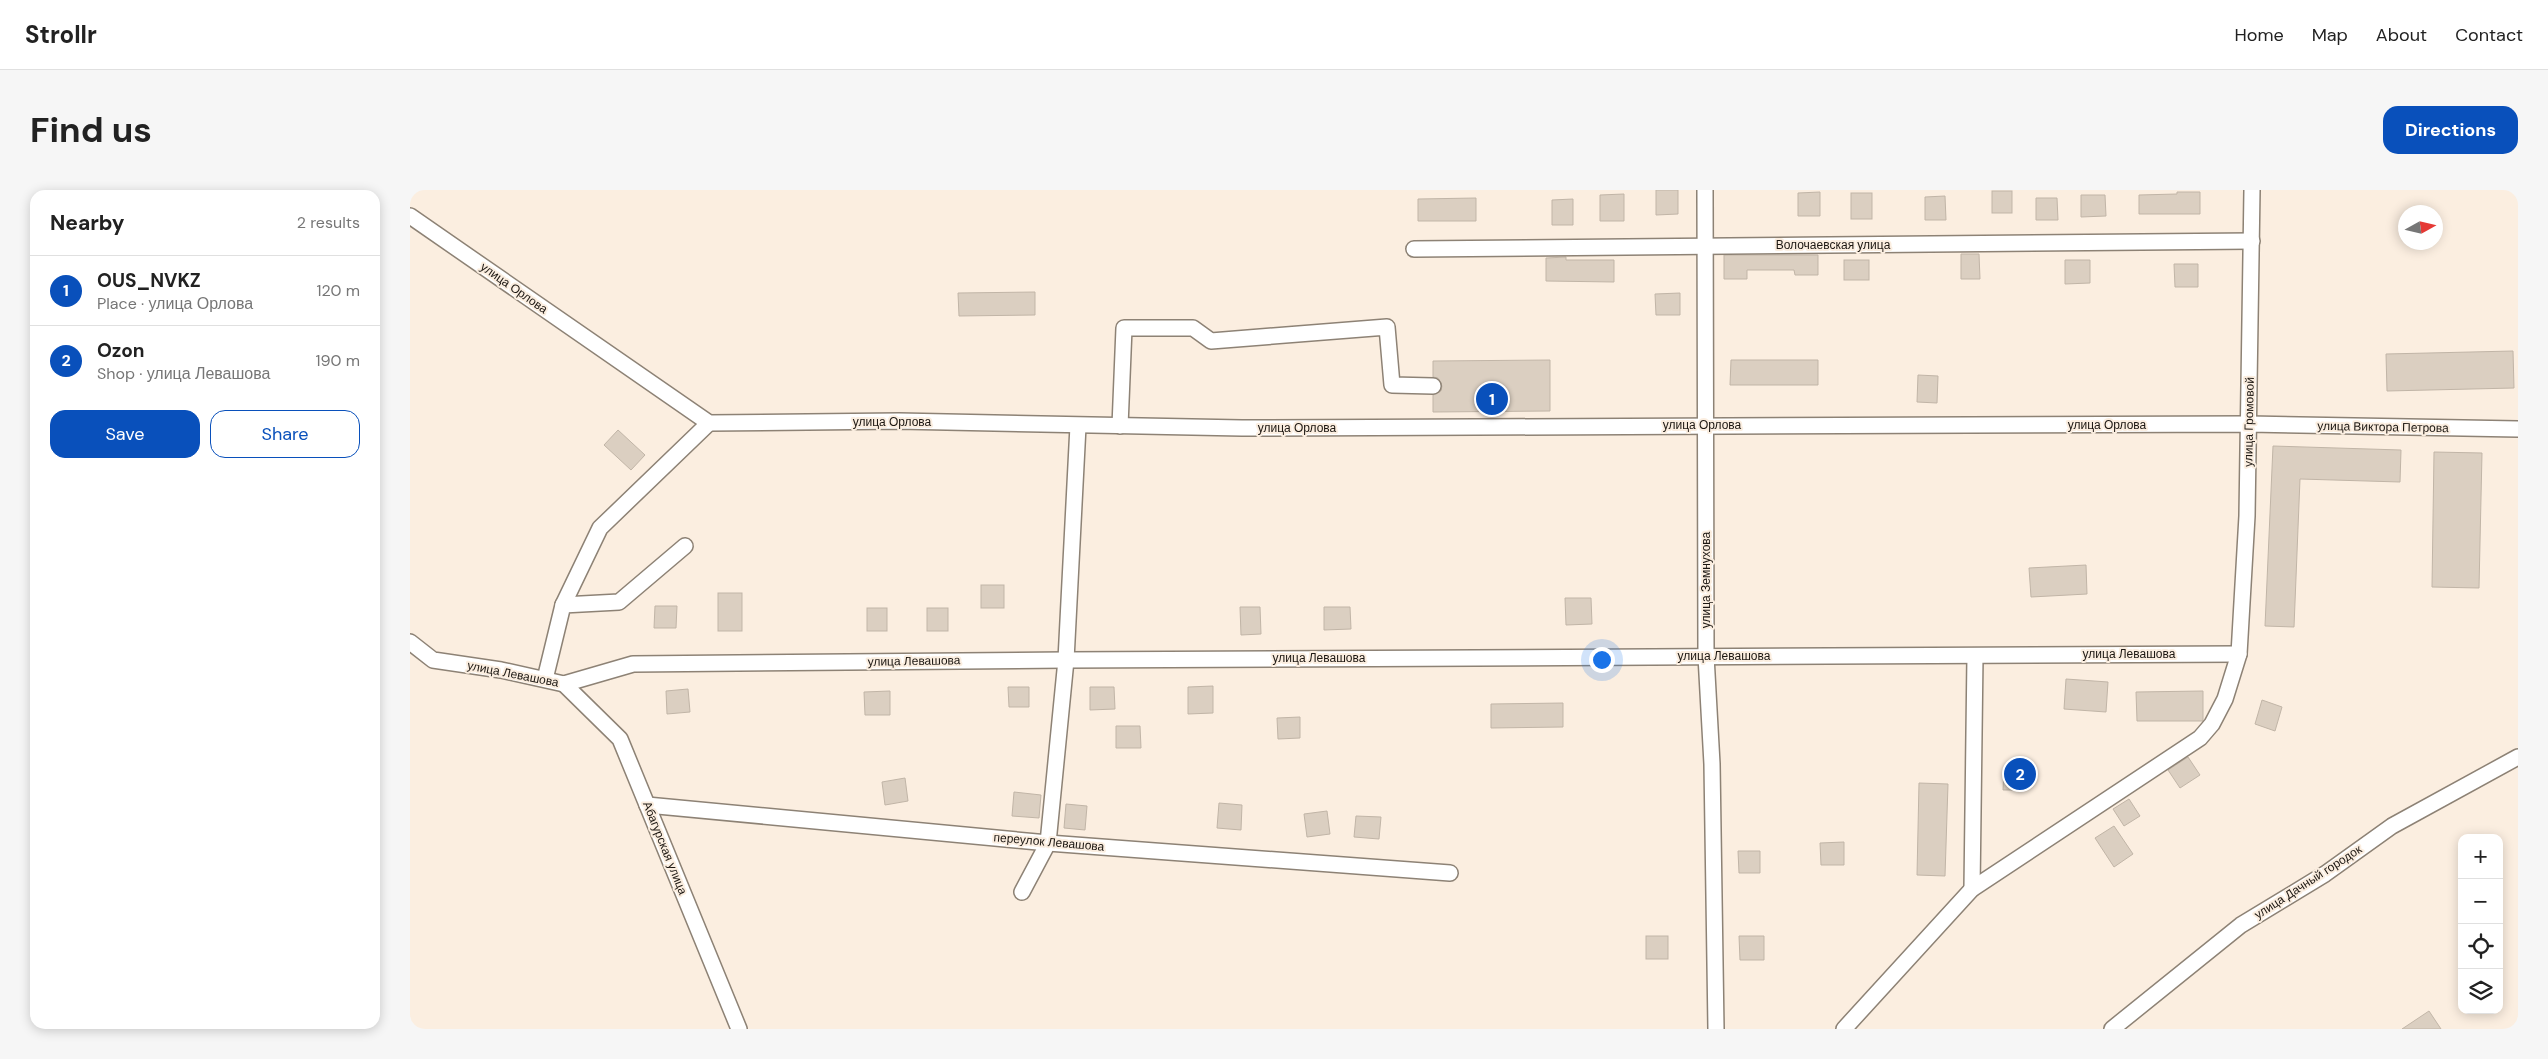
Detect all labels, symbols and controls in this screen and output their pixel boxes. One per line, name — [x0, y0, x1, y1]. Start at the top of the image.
text: Strollr — [25, 19, 97, 50]
text: Home — [2234, 23, 2284, 47]
text: Map — [2312, 23, 2348, 47]
text: About — [2376, 23, 2427, 47]
text: Contact — [2455, 23, 2523, 47]
button: Directions — [2383, 106, 2518, 154]
text: Find us — [30, 107, 152, 153]
north arrow — [2398, 205, 2443, 250]
text: Nearby — [50, 209, 124, 237]
text: 2 results — [297, 212, 360, 233]
street label: Волочаевская улица — [1776, 237, 1891, 253]
street label: улица Орлова — [477, 259, 551, 317]
text: OUS_NVKZ — [97, 268, 201, 293]
text: 1 — [63, 280, 69, 301]
text: 120 m — [316, 280, 360, 301]
text: Place · улица Орлова — [97, 293, 253, 314]
text: Ozon — [97, 338, 145, 363]
text: 2 — [61, 350, 71, 371]
text: 190 m — [316, 350, 360, 371]
text: Shop · улица Левашова — [97, 363, 270, 384]
street label: улица Громовой — [2240, 377, 2258, 467]
pin: 1 — [1476, 380, 1508, 418]
button: Save — [50, 410, 200, 458]
button: Share — [210, 410, 360, 458]
street label: улица Орлова — [853, 414, 932, 430]
street label: улица Орлова — [1663, 417, 1742, 433]
street label: улица Орлова — [2068, 417, 2147, 433]
street label: улица Виктора Петрова — [2317, 418, 2449, 436]
street label: улица Орлова — [1258, 420, 1337, 436]
street label: улица Земнухова — [1698, 531, 1714, 628]
street label: улица Левашова — [2083, 646, 2176, 662]
your location — [1589, 647, 1615, 673]
street label: улица Левашова — [1678, 648, 1771, 664]
street label: улица Левашова — [1273, 650, 1366, 666]
street label: улица Левашова — [867, 652, 961, 670]
street label: улица Левашова — [466, 657, 560, 691]
pin: 2 — [2004, 755, 2036, 793]
street label: Абагурская улица — [639, 799, 691, 897]
street label: переулок Левашова — [993, 829, 1105, 855]
map controls — [2458, 834, 2503, 1014]
button: + — [2458, 834, 2503, 879]
street label: улица Дачный городок — [2251, 841, 2365, 923]
button: − — [2458, 879, 2503, 924]
button: locate — [2458, 924, 2503, 969]
button: layers — [2458, 969, 2503, 1014]

